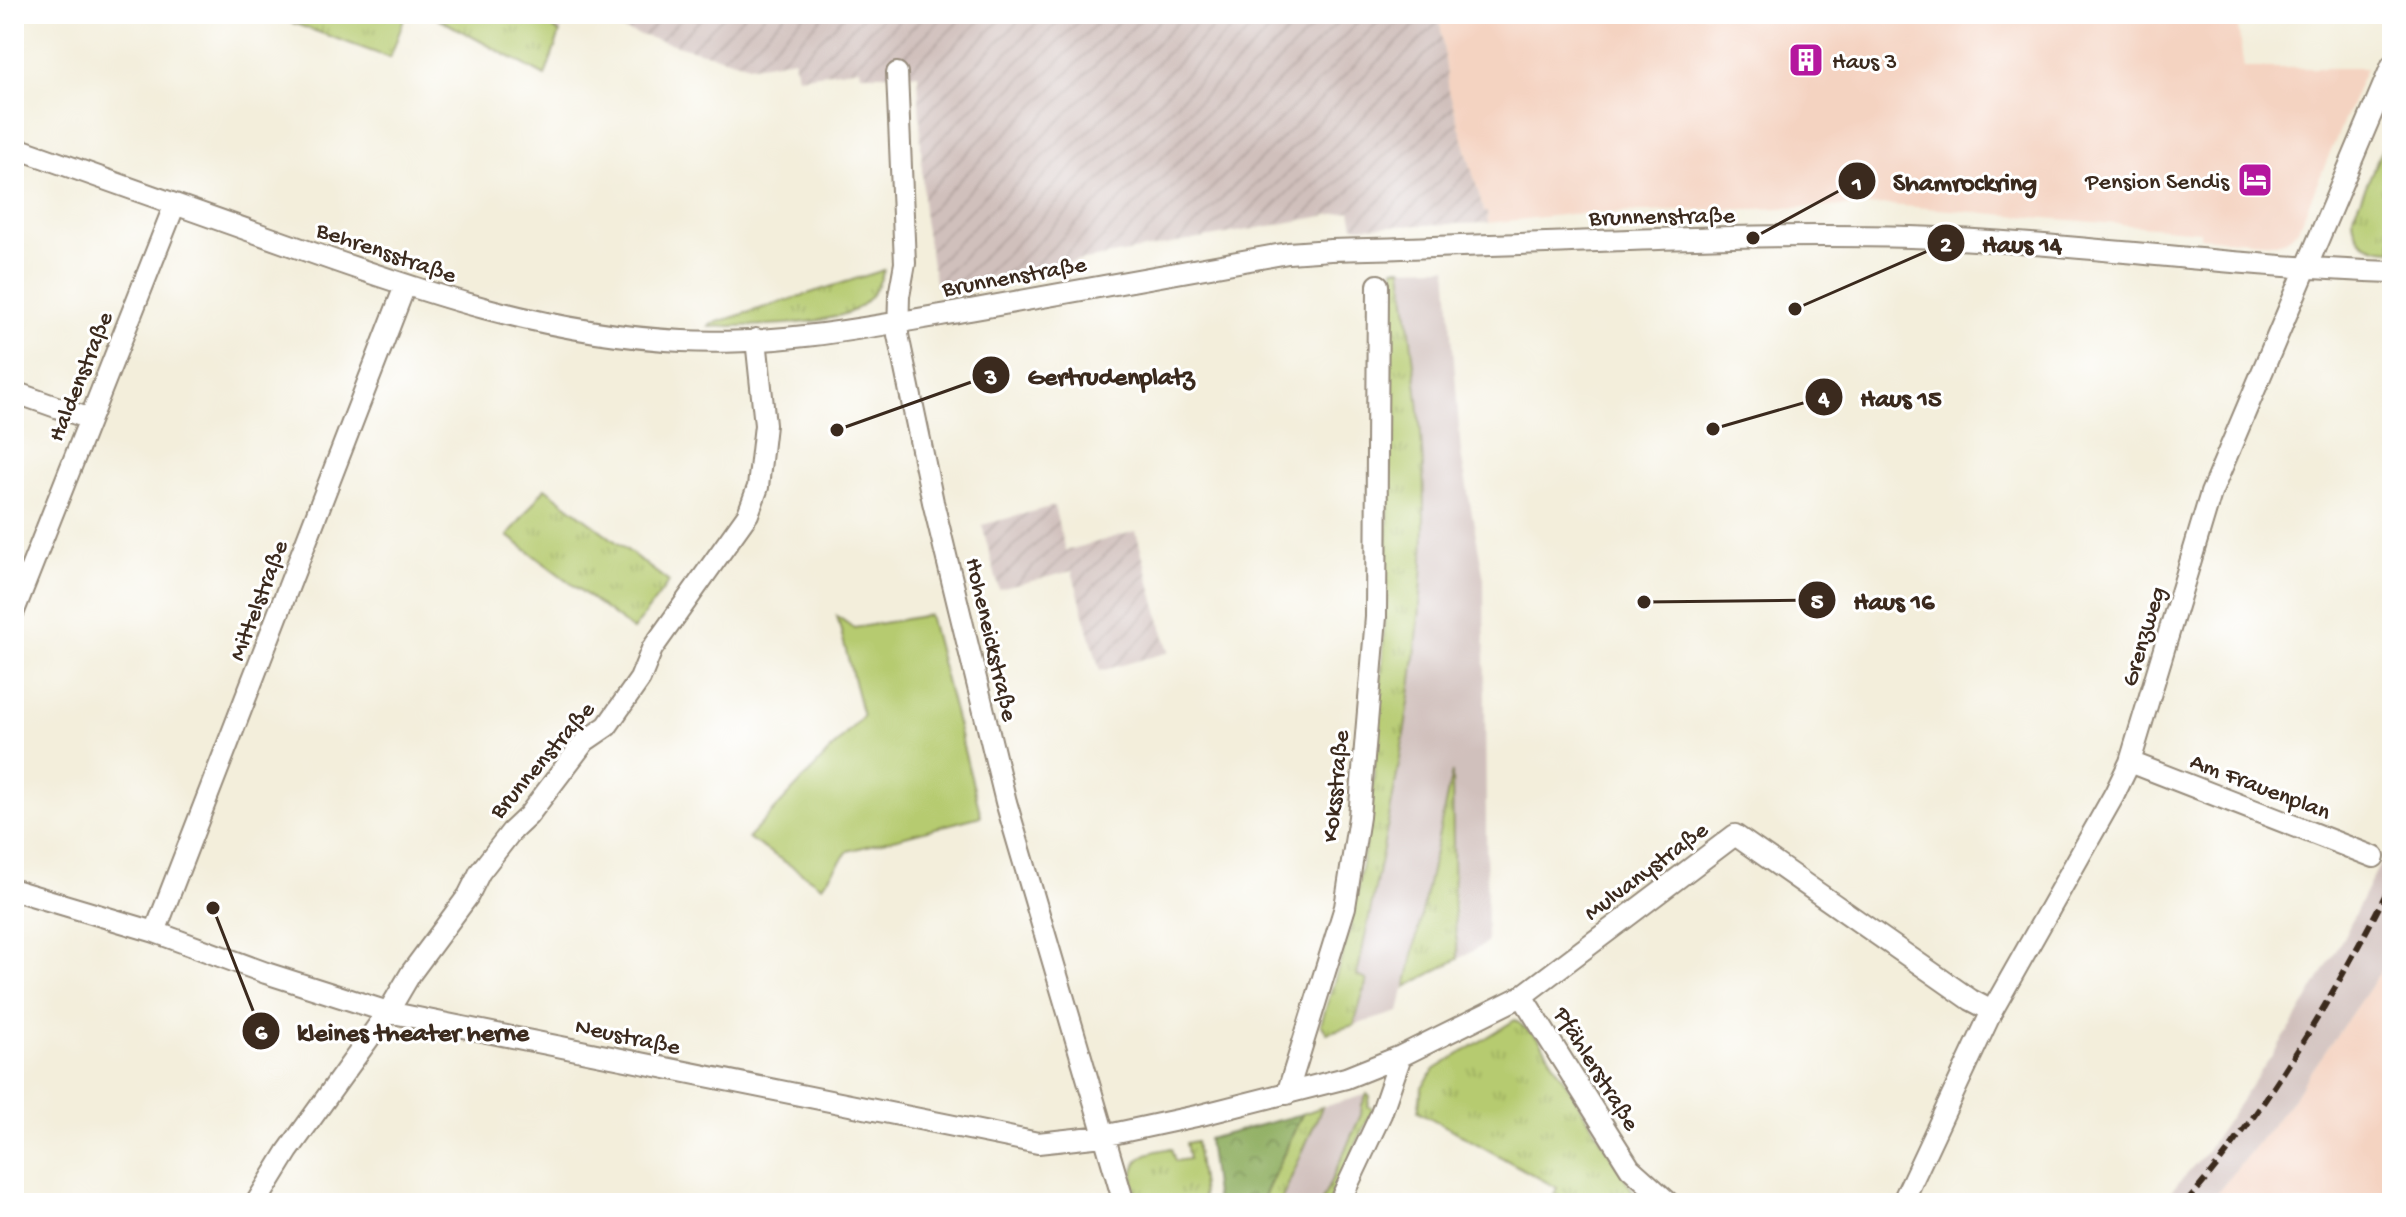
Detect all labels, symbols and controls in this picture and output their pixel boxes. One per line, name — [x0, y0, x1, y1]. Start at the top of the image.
building icon: Haus 3 — [1787, 41, 1825, 79]
place label: Haus 3 — [1832, 49, 1897, 78]
callout: Shamrockring — [1837, 156, 2053, 206]
hotel icon: Pension Sendis — [2236, 161, 2274, 199]
place label: Pension Sendis — [2084, 169, 2230, 198]
text: Shamrockring — [1893, 170, 2037, 201]
text: 1 — [1851, 171, 1862, 200]
street label: Brunnenstraße — [1588, 203, 1736, 234]
street label: Behrensstraße — [311, 216, 460, 292]
callout: Haus 14 — [1926, 218, 2078, 268]
text: 2 — [1940, 232, 1952, 261]
text: Haus 14 — [1982, 232, 2063, 263]
street label: Brunnenstraße — [939, 251, 1090, 306]
street label: Haldenstraße — [43, 308, 122, 447]
callout: Gertrudenplatz — [971, 350, 1210, 400]
text: Gertrudenplatz — [1027, 364, 1196, 395]
text: 3 — [984, 365, 997, 394]
callout: Haus 15 — [1804, 372, 1958, 422]
text: 4 — [1817, 386, 1830, 415]
text: Haus 15 — [1860, 386, 1942, 417]
street label: Mittelstraße — [224, 536, 297, 666]
street label: Hoheneickstraße — [957, 555, 1023, 725]
callout: Haus 16 — [1797, 575, 1950, 625]
street label: Grenzweg — [2116, 584, 2174, 690]
text: 5 — [1811, 589, 1824, 618]
text: Haus 16 — [1854, 589, 1935, 620]
street label: Brunnenstraße — [484, 696, 603, 827]
street label: Koksstraße — [1317, 728, 1358, 844]
street label: Am Frauenplan — [2186, 748, 2335, 829]
street label: Mulvanystraße — [1579, 816, 1715, 929]
street label: Pfählerstraße — [1545, 1002, 1645, 1138]
callout: kleines theater herne — [241, 1006, 545, 1056]
street label: Neustraße — [572, 1013, 683, 1064]
text: 6 — [255, 1020, 268, 1049]
text: kleines theater herne — [297, 1020, 531, 1051]

